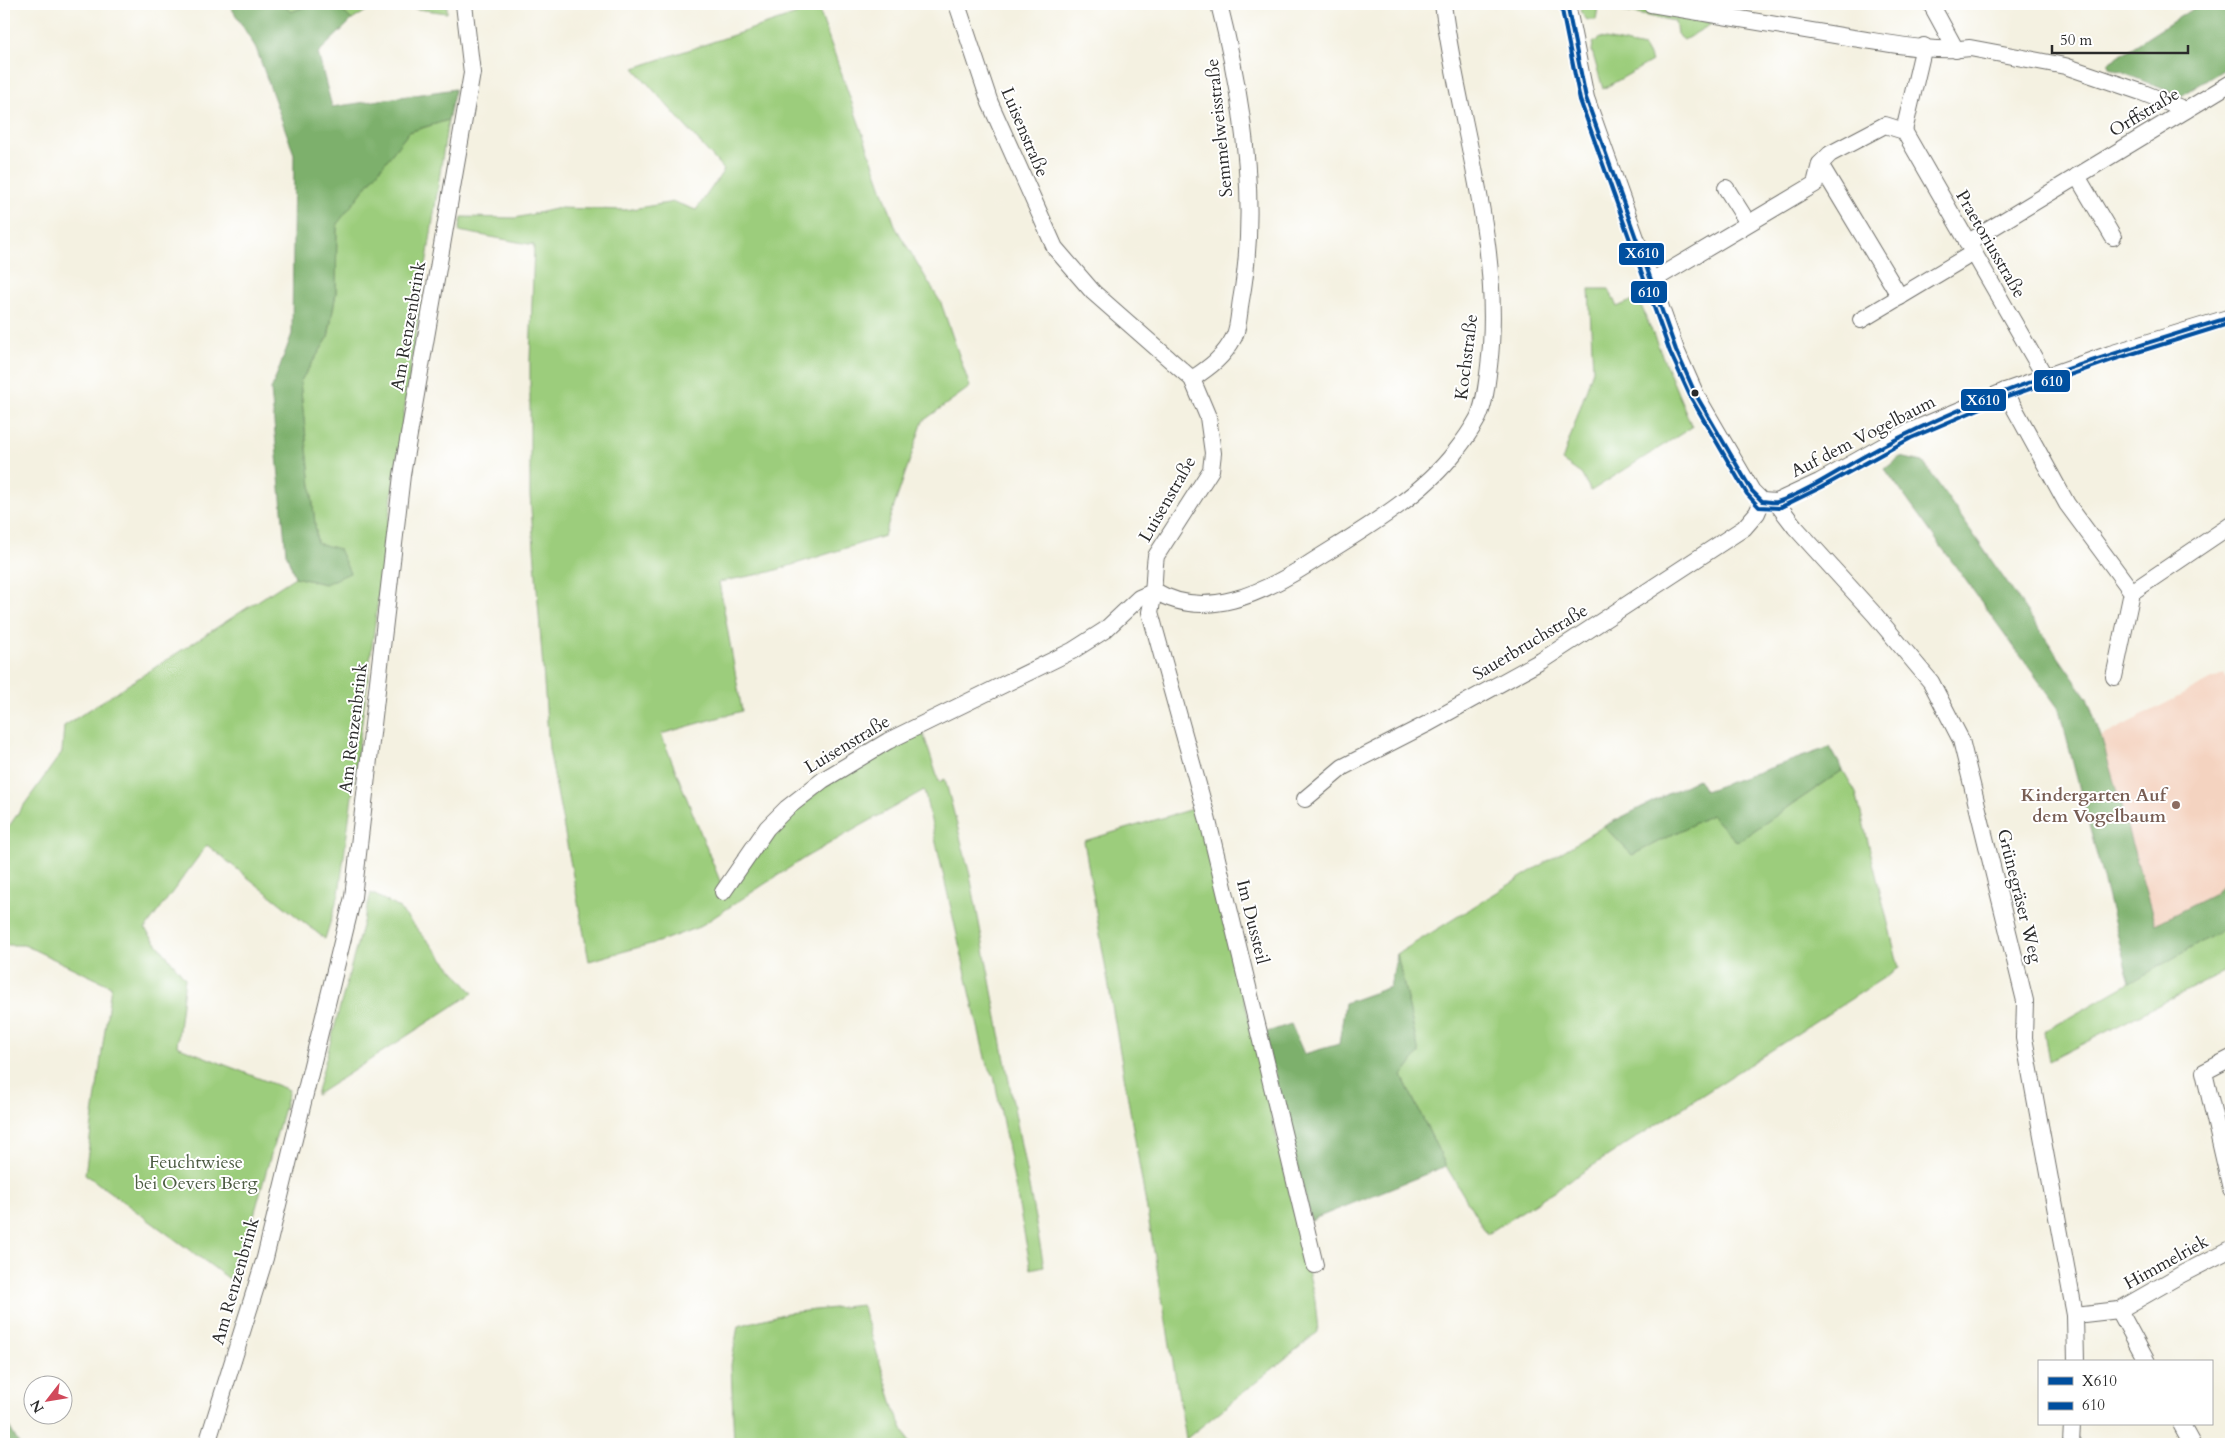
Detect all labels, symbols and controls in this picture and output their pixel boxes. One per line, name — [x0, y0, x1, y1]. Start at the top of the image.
scale bar — [2052, 22, 2189, 54]
text: 50 m — [2060, 30, 2092, 50]
street label: Semmelweisstraße — [1200, 58, 1239, 198]
street label: Orffstraße — [2104, 82, 2184, 143]
street label: Luisenstraße — [994, 83, 1055, 181]
street label: Praetoriusstraße — [1949, 186, 2032, 303]
line badge: X610 — [1618, 242, 1665, 266]
text: X610 — [1625, 244, 1659, 263]
street label: Am Renzenbrink — [385, 259, 432, 393]
line badge: 610 — [1630, 280, 1668, 304]
text: 610 — [1638, 283, 1660, 302]
street label: Kochstraße — [1449, 313, 1484, 401]
line badge: 610 — [2033, 369, 2071, 393]
text: 610 — [2041, 372, 2063, 391]
unlabelled marker — [1690, 388, 1700, 398]
line badge: X610 — [1960, 388, 2007, 412]
street label: Auf dem Vogelbaum — [1787, 389, 1940, 484]
text: X610 — [1966, 391, 2000, 410]
street label: Luisenstraße — [1133, 452, 1202, 547]
street label: Sauerbruchstraße — [1468, 598, 1593, 687]
street label: Am Renzenbrink — [333, 661, 374, 795]
street label: Luisenstraße — [800, 709, 894, 780]
place label: Kindergarten Auf dem Vogelbaum — [2021, 783, 2169, 829]
marker: Kindergarten Auf dem Vogelbaum — [2170, 799, 2182, 811]
street label: Grünegräser Weg — [1991, 826, 2048, 967]
street label: Im Dussteil — [1230, 877, 1275, 967]
park label: Feuchtwiese bei Oevers Berg — [134, 1150, 259, 1196]
street label: Am Renzenbrink — [205, 1214, 266, 1348]
street label: Himmelriek — [2120, 1229, 2213, 1296]
legend — [2038, 1360, 2212, 1426]
text: X610 — [2082, 1371, 2117, 1391]
north arrow — [22, 1376, 72, 1426]
text: 610 — [2082, 1395, 2105, 1415]
text: N — [26, 1396, 49, 1417]

